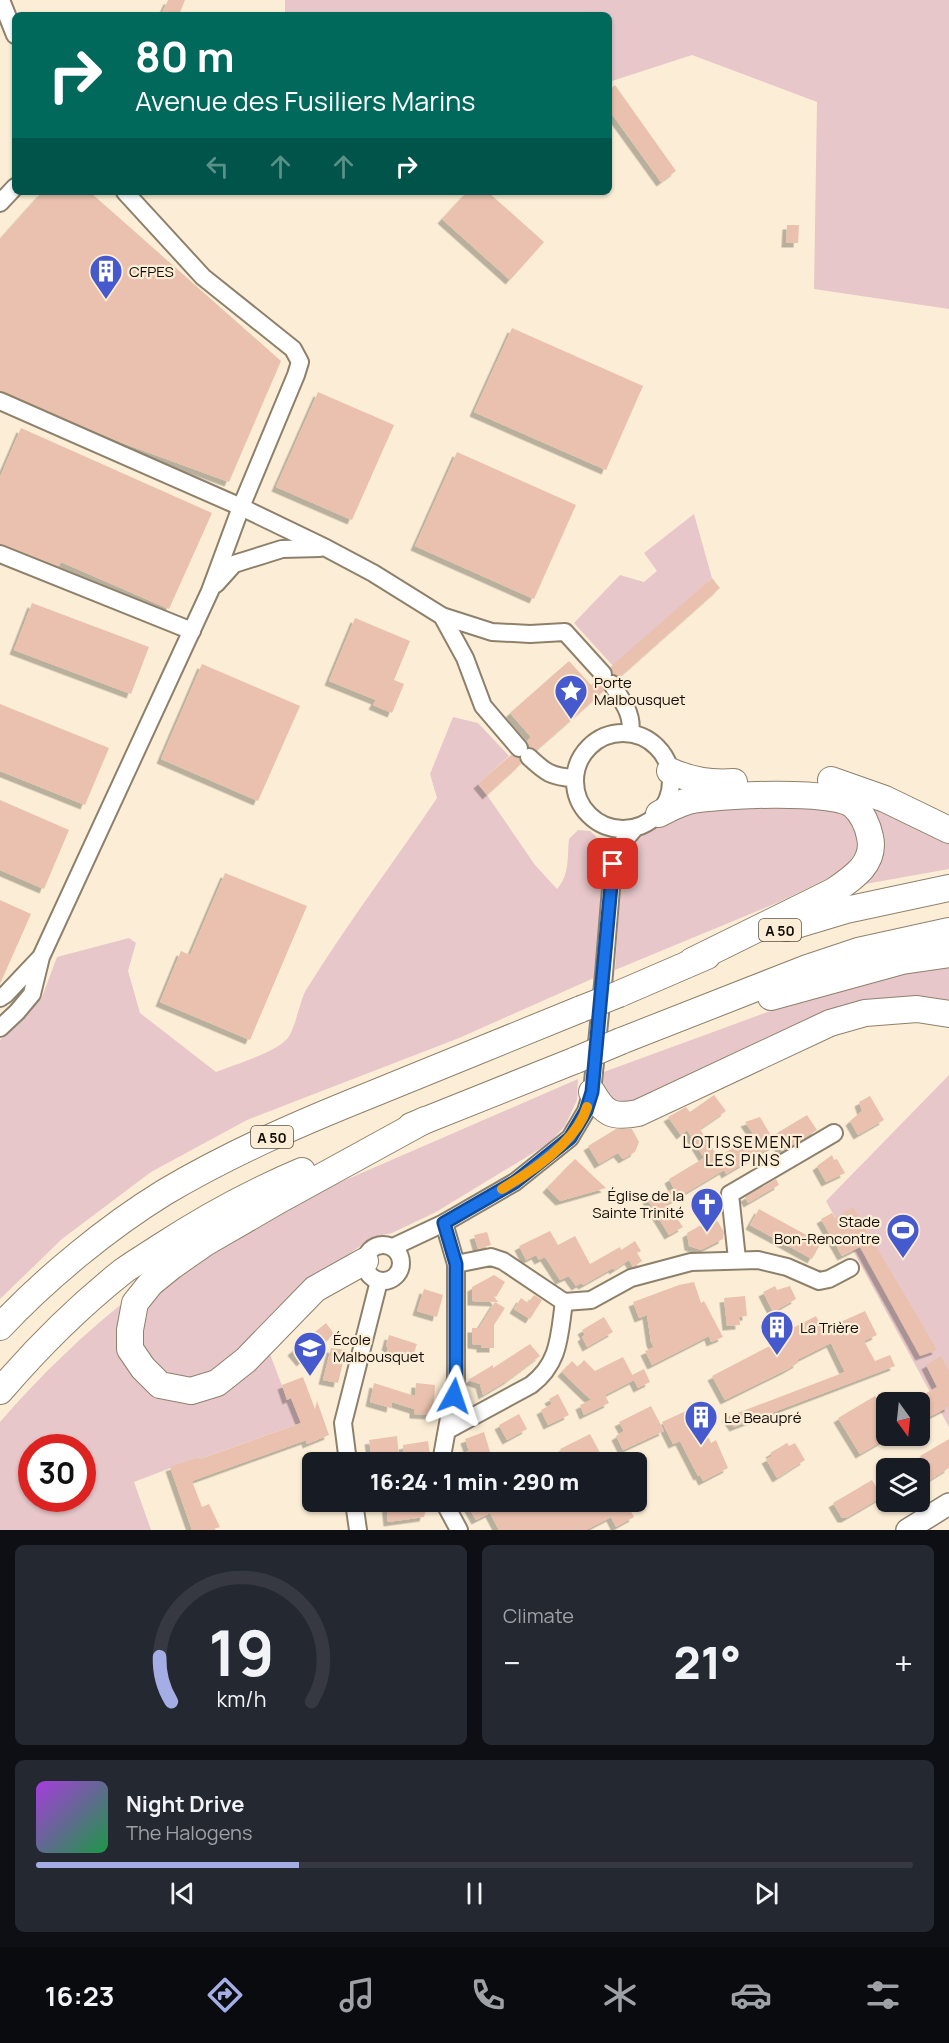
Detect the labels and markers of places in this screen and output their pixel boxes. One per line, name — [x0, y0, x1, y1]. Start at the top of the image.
building icon: CFPES — [88, 253, 124, 300]
place label: CFPES — [129, 261, 174, 282]
place label: Porte Malbousquet — [594, 672, 686, 710]
place icon: Porte Malbousquet — [553, 673, 589, 720]
pin — [587, 838, 638, 889]
place label: Église de la Sainte Trinité — [592, 1185, 684, 1223]
church icon: Église de la Sainte Trinité — [689, 1186, 725, 1233]
place label: Stade Bon-Rencontre — [774, 1211, 880, 1249]
sports icon: Stade Bon-Rencontre — [885, 1212, 921, 1259]
building icon: La Trière — [759, 1309, 795, 1356]
place label: La Trière — [800, 1317, 859, 1338]
place label: École Malbousquet — [333, 1329, 425, 1367]
school or university icon: École Malbousquet — [292, 1330, 328, 1377]
building icon: Le Beaupré — [683, 1399, 719, 1446]
place label: Le Beaupré — [724, 1407, 802, 1428]

